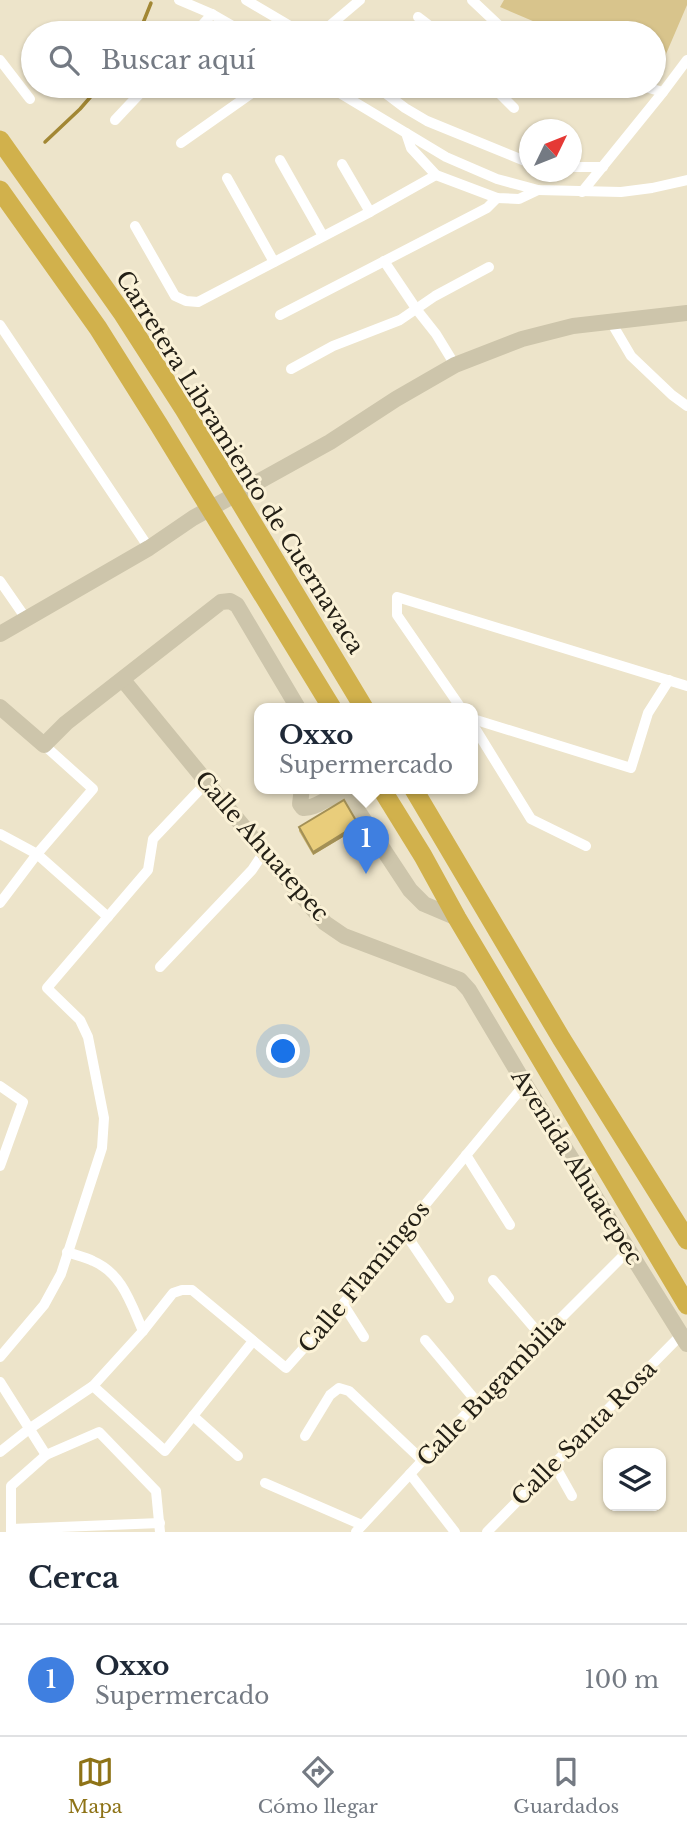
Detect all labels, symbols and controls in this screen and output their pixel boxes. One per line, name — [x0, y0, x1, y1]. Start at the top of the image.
search box — [21, 21, 666, 98]
icon: search — [45, 41, 83, 79]
text: Buscar aquí — [101, 44, 255, 76]
north arrow — [519, 119, 582, 182]
street label: Carretera Libramiento de Cuernavaca — [110, 265, 370, 659]
popup — [254, 703, 478, 794]
text: Oxxo — [279, 719, 353, 751]
text: Supermercado — [279, 751, 453, 779]
street label: Calle Ahuatepec — [189, 765, 335, 927]
pin: 1 — [343, 816, 389, 874]
your location — [266, 1034, 300, 1068]
street label: Avenida Ahuatepec — [505, 1063, 649, 1270]
street label: Calle Flamingos — [293, 1196, 435, 1358]
street label: Calle Bugambilia — [411, 1308, 571, 1472]
street label: Calle Santa Rosa — [506, 1355, 662, 1511]
map controls — [603, 1448, 666, 1511]
button: layers — [603, 1448, 666, 1511]
text: Cerca — [28, 1559, 119, 1596]
text: Oxxo — [95, 1650, 169, 1682]
text: 1 — [46, 1666, 56, 1694]
text: 100 m — [585, 1666, 659, 1694]
text: Supermercado — [95, 1682, 269, 1710]
tab: Mapa — [68, 1753, 122, 1818]
tab: Cómo llegar — [258, 1753, 378, 1818]
tab: Guardados — [513, 1753, 619, 1818]

